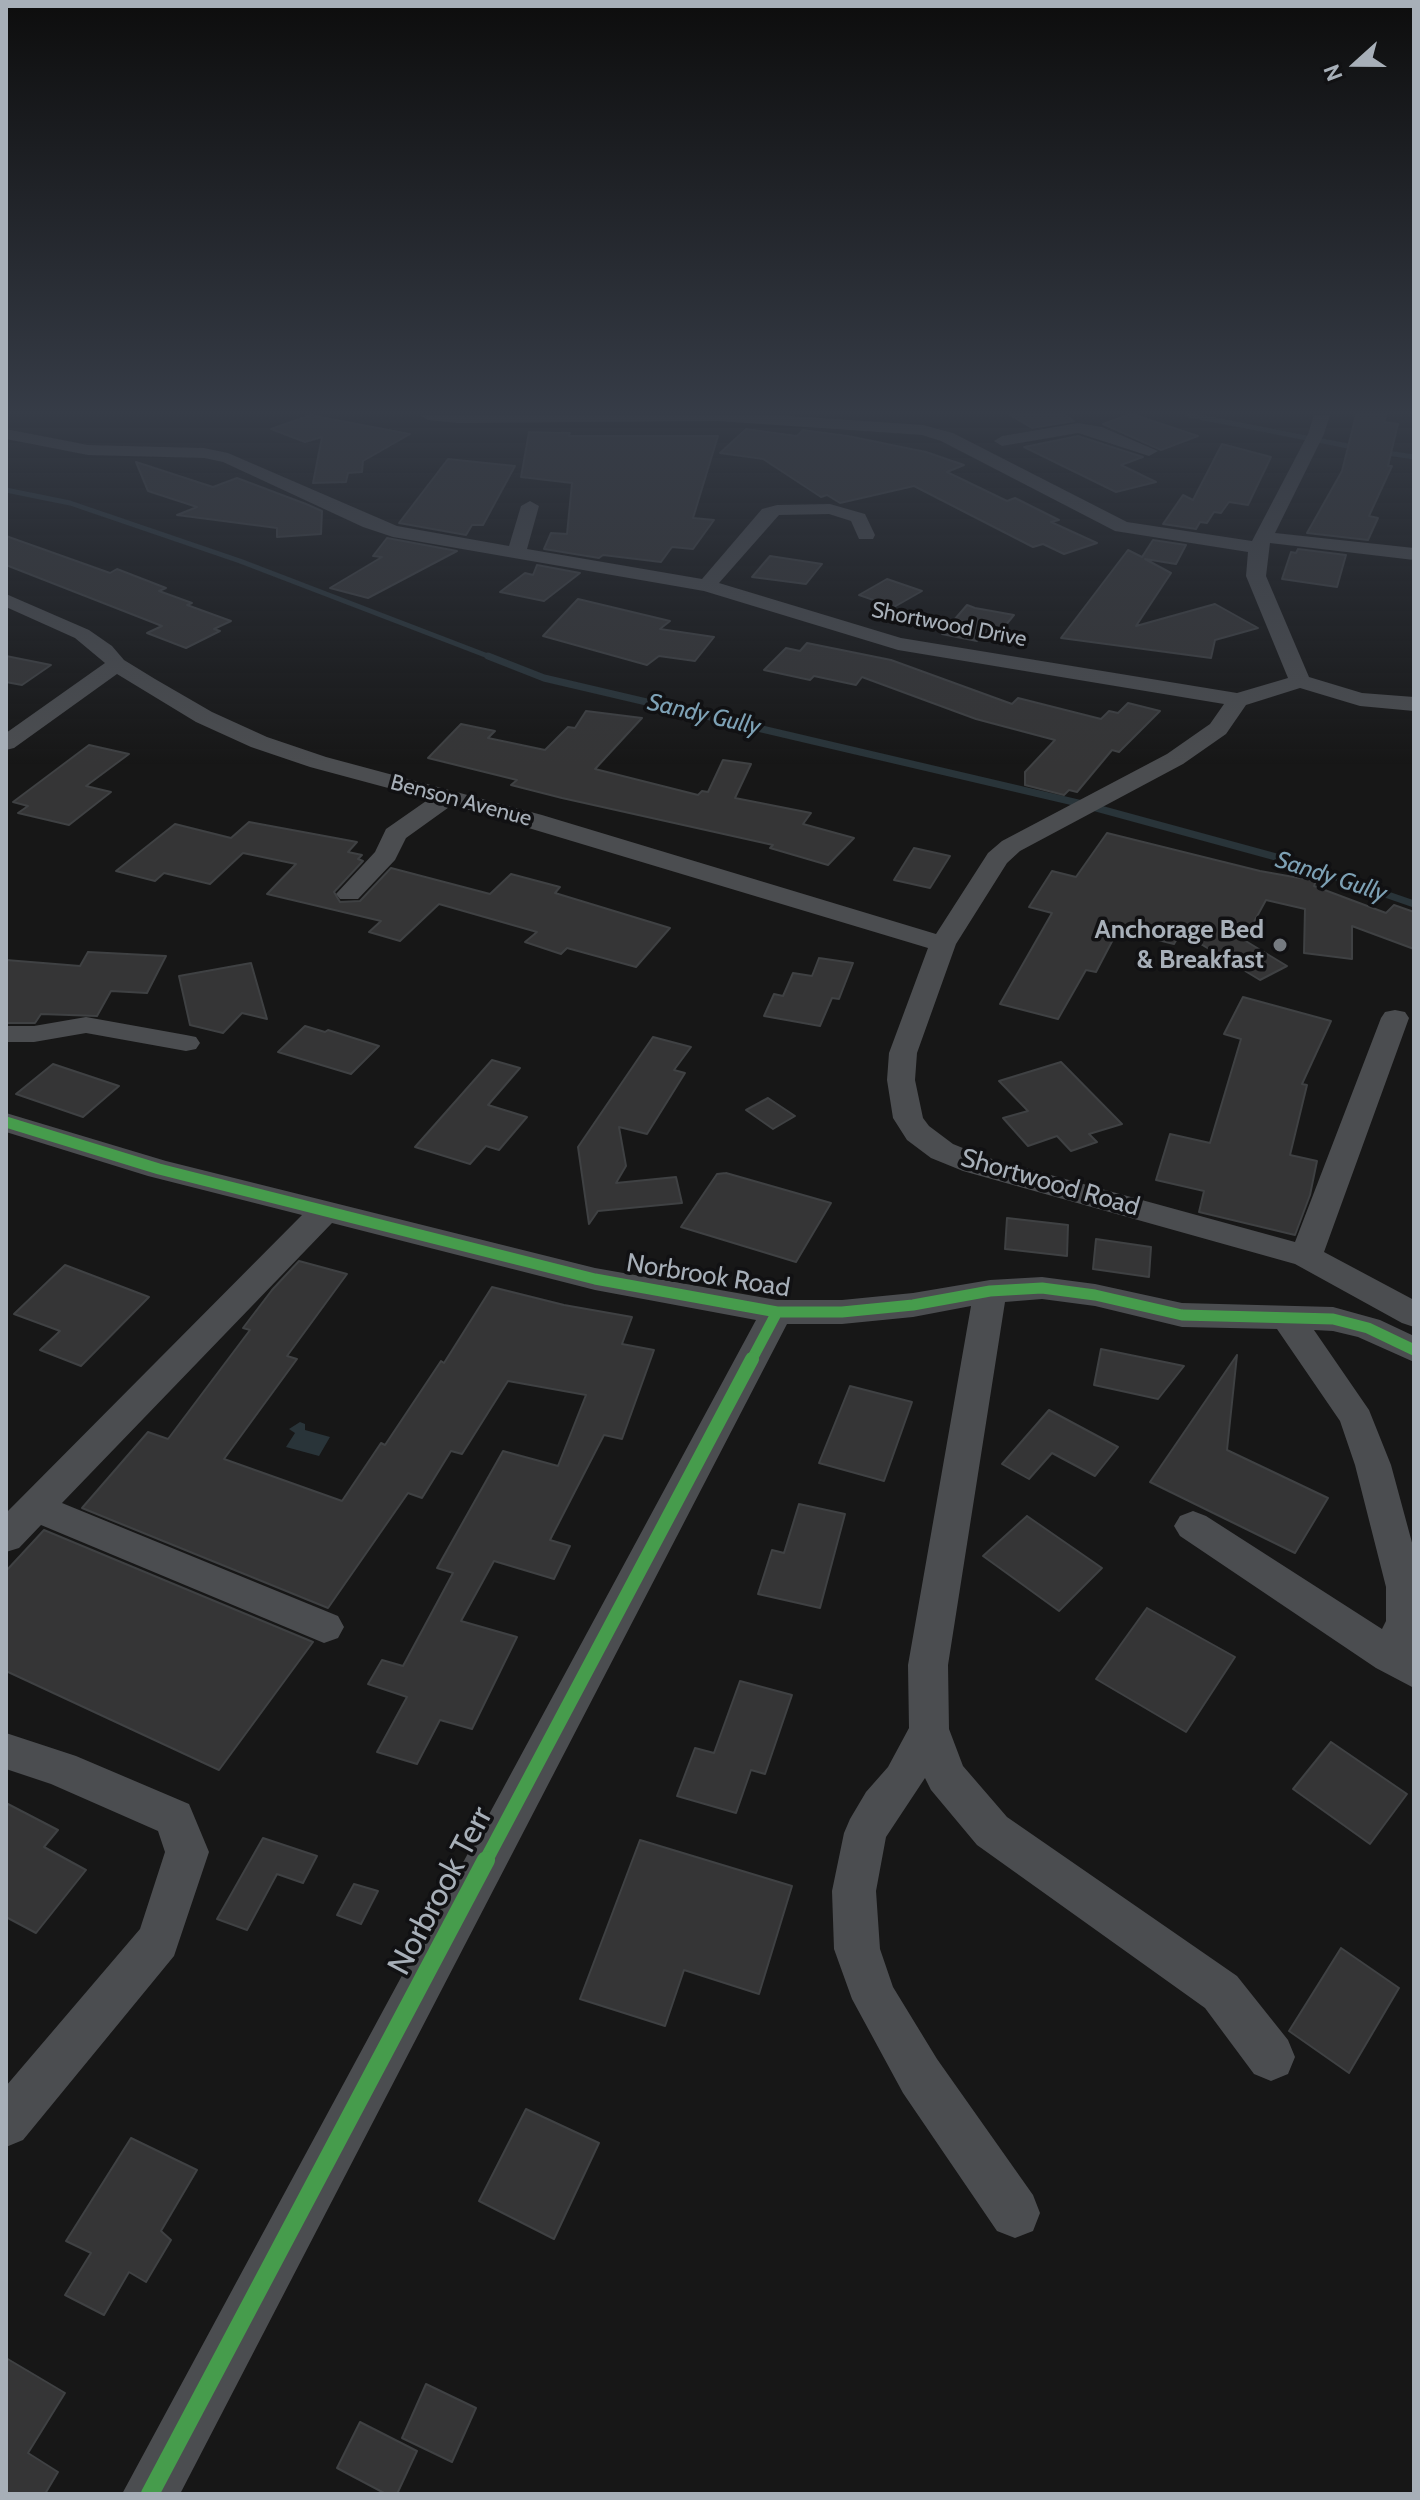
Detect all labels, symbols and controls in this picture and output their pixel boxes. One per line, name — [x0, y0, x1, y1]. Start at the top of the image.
north arrow — [1316, 24, 1396, 104]
text: N — [1318, 61, 1349, 85]
street label: Shortwood Drive — [869, 597, 1029, 653]
water label: Sandy Gully — [645, 688, 763, 742]
street label: Benson Avenue — [388, 769, 534, 833]
water label: Sandy Gully — [1272, 845, 1390, 909]
place label: Anchorage Bed & Breakfast — [1094, 914, 1264, 976]
marker: Anchorage Bed & Breakfast — [1271, 936, 1289, 954]
street label: Shortwood Road — [957, 1143, 1143, 1223]
street label: Norbrook Road — [624, 1248, 792, 1304]
street label: Norbrook Terr — [381, 1800, 501, 1982]

